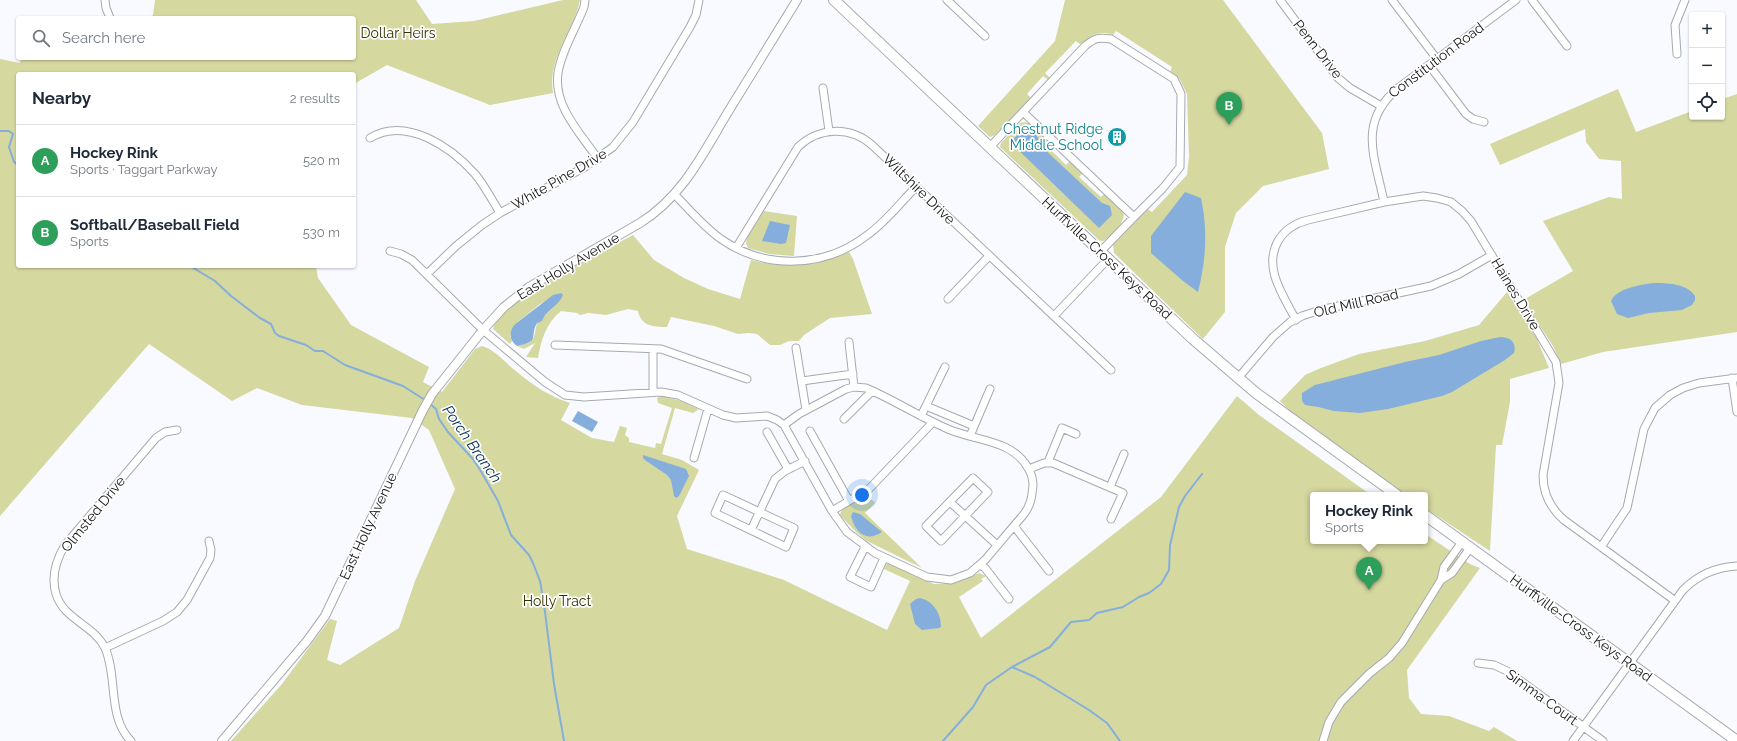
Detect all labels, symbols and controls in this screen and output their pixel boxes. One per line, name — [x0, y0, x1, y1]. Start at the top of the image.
map controls — [1689, 12, 1725, 120]
button: + — [1689, 12, 1725, 48]
search box — [16, 16, 356, 60]
street label: Penn Drive — [1290, 16, 1346, 82]
street label: Constitution Road — [1385, 19, 1487, 101]
park label: Dollar Heirs — [361, 25, 436, 41]
icon: search — [30, 27, 52, 49]
text: Search here — [62, 29, 145, 47]
button: − — [1689, 48, 1725, 84]
button: locate — [1689, 84, 1725, 120]
text: Nearby — [32, 88, 91, 108]
text: 2 results — [290, 91, 340, 106]
pin: B — [1216, 92, 1242, 125]
place label: Chestnut Ridge Middle School — [1003, 121, 1103, 153]
building icon: Chestnut Ridge Middle School — [1106, 126, 1128, 148]
text: Hockey Rink — [70, 144, 158, 162]
street label: White Pine Drive — [509, 145, 609, 213]
street label: Wiltshire Drive — [880, 151, 958, 227]
text: A — [41, 153, 49, 168]
text: 520 m — [303, 153, 340, 168]
text: Sports · Taggart Parkway — [70, 162, 217, 177]
street label: Hurffville-Cross Keys Road — [1039, 194, 1175, 322]
text: Softball/Baseball Field — [70, 216, 240, 234]
text: B — [41, 225, 49, 240]
text: 530 m — [303, 225, 340, 240]
street label: East Holly Avenue — [514, 229, 622, 303]
text: Sports — [70, 234, 109, 249]
street label: Haines Drive — [1488, 255, 1544, 333]
street label: Old Mill Road — [1312, 286, 1400, 320]
water label: Porch Branch — [439, 402, 505, 486]
street label: East Holly Avenue — [336, 470, 400, 582]
street label: Olmsted Drive — [58, 473, 128, 555]
your location — [852, 485, 872, 505]
popup — [1310, 492, 1428, 544]
text: Hockey Rink — [1325, 502, 1413, 520]
text: Sports — [1325, 520, 1364, 535]
pin: A — [1356, 557, 1382, 590]
street label: Hurffville-Cross Keys Road — [1507, 571, 1655, 685]
park label: Holly Tract — [523, 593, 592, 609]
street label: Simma Court — [1503, 666, 1581, 728]

